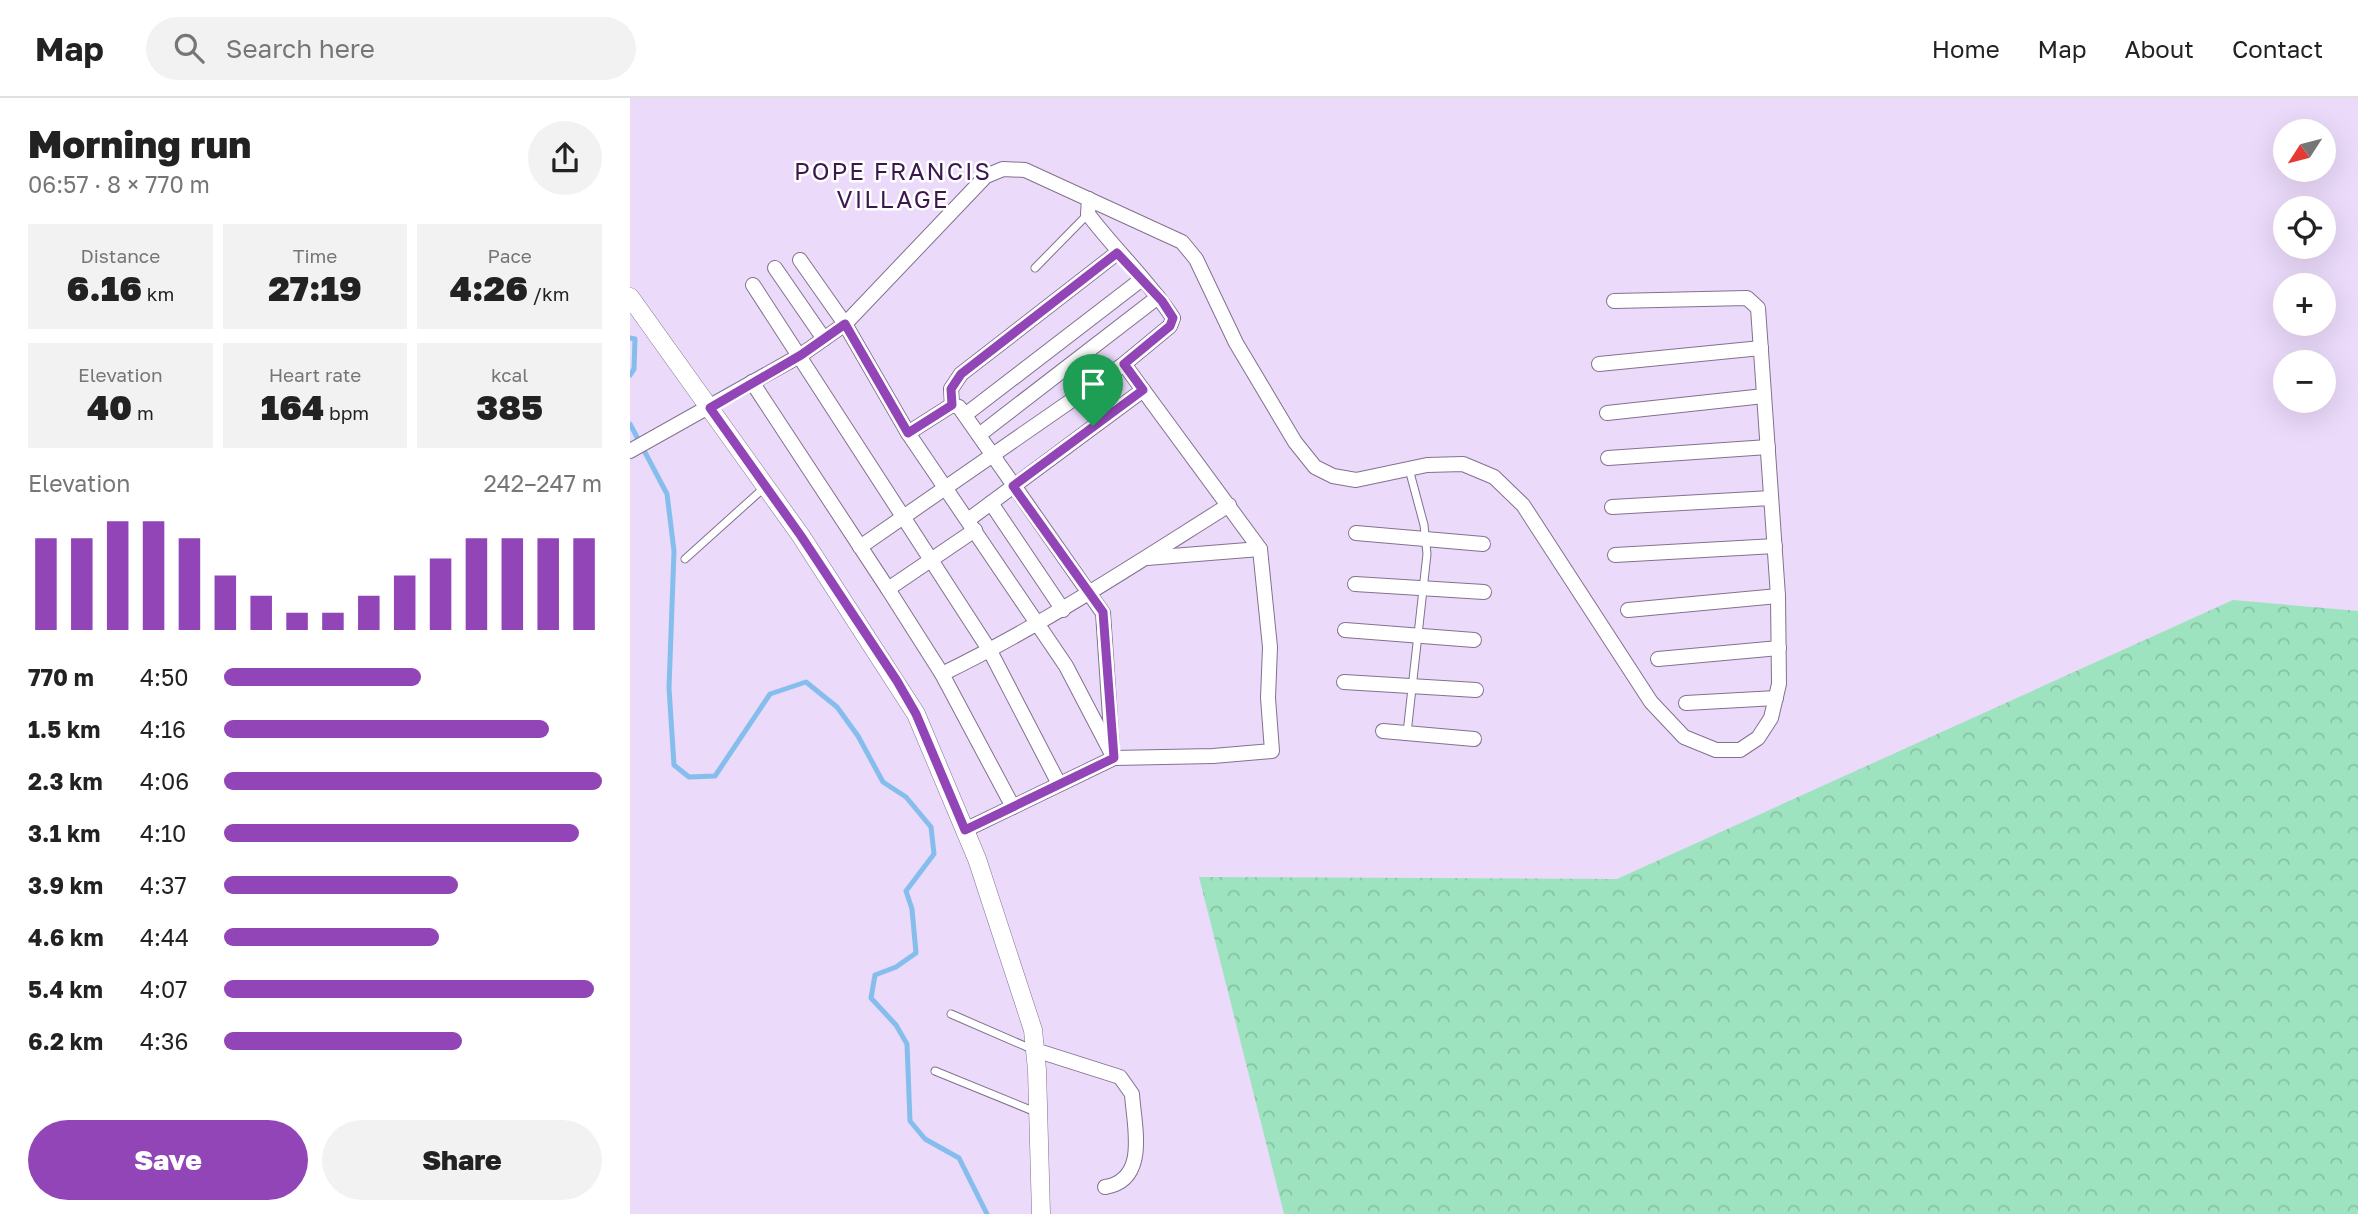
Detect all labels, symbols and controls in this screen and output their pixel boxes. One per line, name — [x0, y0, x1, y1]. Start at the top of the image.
search box — [146, 17, 636, 80]
text: Map — [35, 29, 104, 68]
icon: search — [170, 29, 208, 67]
text: Search here — [226, 33, 375, 64]
text: Home — [1932, 34, 2000, 63]
text: Map — [2038, 34, 2087, 63]
text: About — [2125, 34, 2194, 63]
text: Contact — [2232, 34, 2323, 63]
north arrow — [2273, 119, 2336, 182]
map controls — [2273, 119, 2336, 413]
text: Morning run — [28, 121, 251, 166]
button: share — [528, 121, 602, 195]
district label: POPE FRANCIS VILLAGE — [794, 156, 992, 213]
text: 06:57 · 8 × 770 m — [28, 170, 210, 198]
button: locate — [2273, 196, 2336, 259]
text: Distance — [80, 244, 160, 267]
text: Time — [293, 244, 337, 267]
text: Pace — [487, 244, 532, 267]
text: 6.16 — [66, 267, 142, 309]
text: 27:19 — [268, 267, 362, 309]
text: 4:26 — [450, 267, 528, 309]
button: + — [2273, 273, 2336, 336]
text: km — [142, 282, 174, 305]
text: /km — [528, 282, 569, 305]
button: − — [2273, 350, 2336, 413]
pin — [1063, 354, 1123, 426]
text: Elevation — [78, 363, 163, 386]
text: Heart rate — [269, 363, 361, 386]
text: kcal — [491, 363, 528, 386]
icon: arrive — [1074, 365, 1112, 403]
text: 40 — [87, 386, 132, 428]
text: 164 — [261, 386, 324, 428]
text: 385 — [476, 386, 543, 428]
text: m — [132, 401, 154, 424]
text: bpm — [324, 401, 369, 424]
text: Elevation — [28, 469, 130, 497]
text: 242–247 m — [483, 469, 602, 497]
text: 770 m — [28, 663, 94, 691]
text: 4:50 — [140, 663, 189, 691]
text: 1.5 km — [28, 715, 100, 743]
text: 4:16 — [140, 715, 186, 743]
text: 2.3 km — [28, 767, 103, 795]
text: 4:06 — [140, 767, 189, 795]
text: 3.1 km — [28, 819, 100, 847]
text: 4:10 — [140, 819, 186, 847]
text: 3.9 km — [28, 871, 103, 899]
text: 4:37 — [140, 871, 187, 899]
text: 4.6 km — [28, 923, 104, 951]
text: 4:44 — [140, 923, 189, 951]
text: 5.4 km — [28, 975, 103, 1003]
text: 4:07 — [140, 975, 187, 1003]
text: 6.2 km — [28, 1027, 103, 1055]
text: 4:36 — [140, 1027, 188, 1055]
button: Save — [28, 1120, 308, 1200]
button: Share — [322, 1120, 602, 1200]

